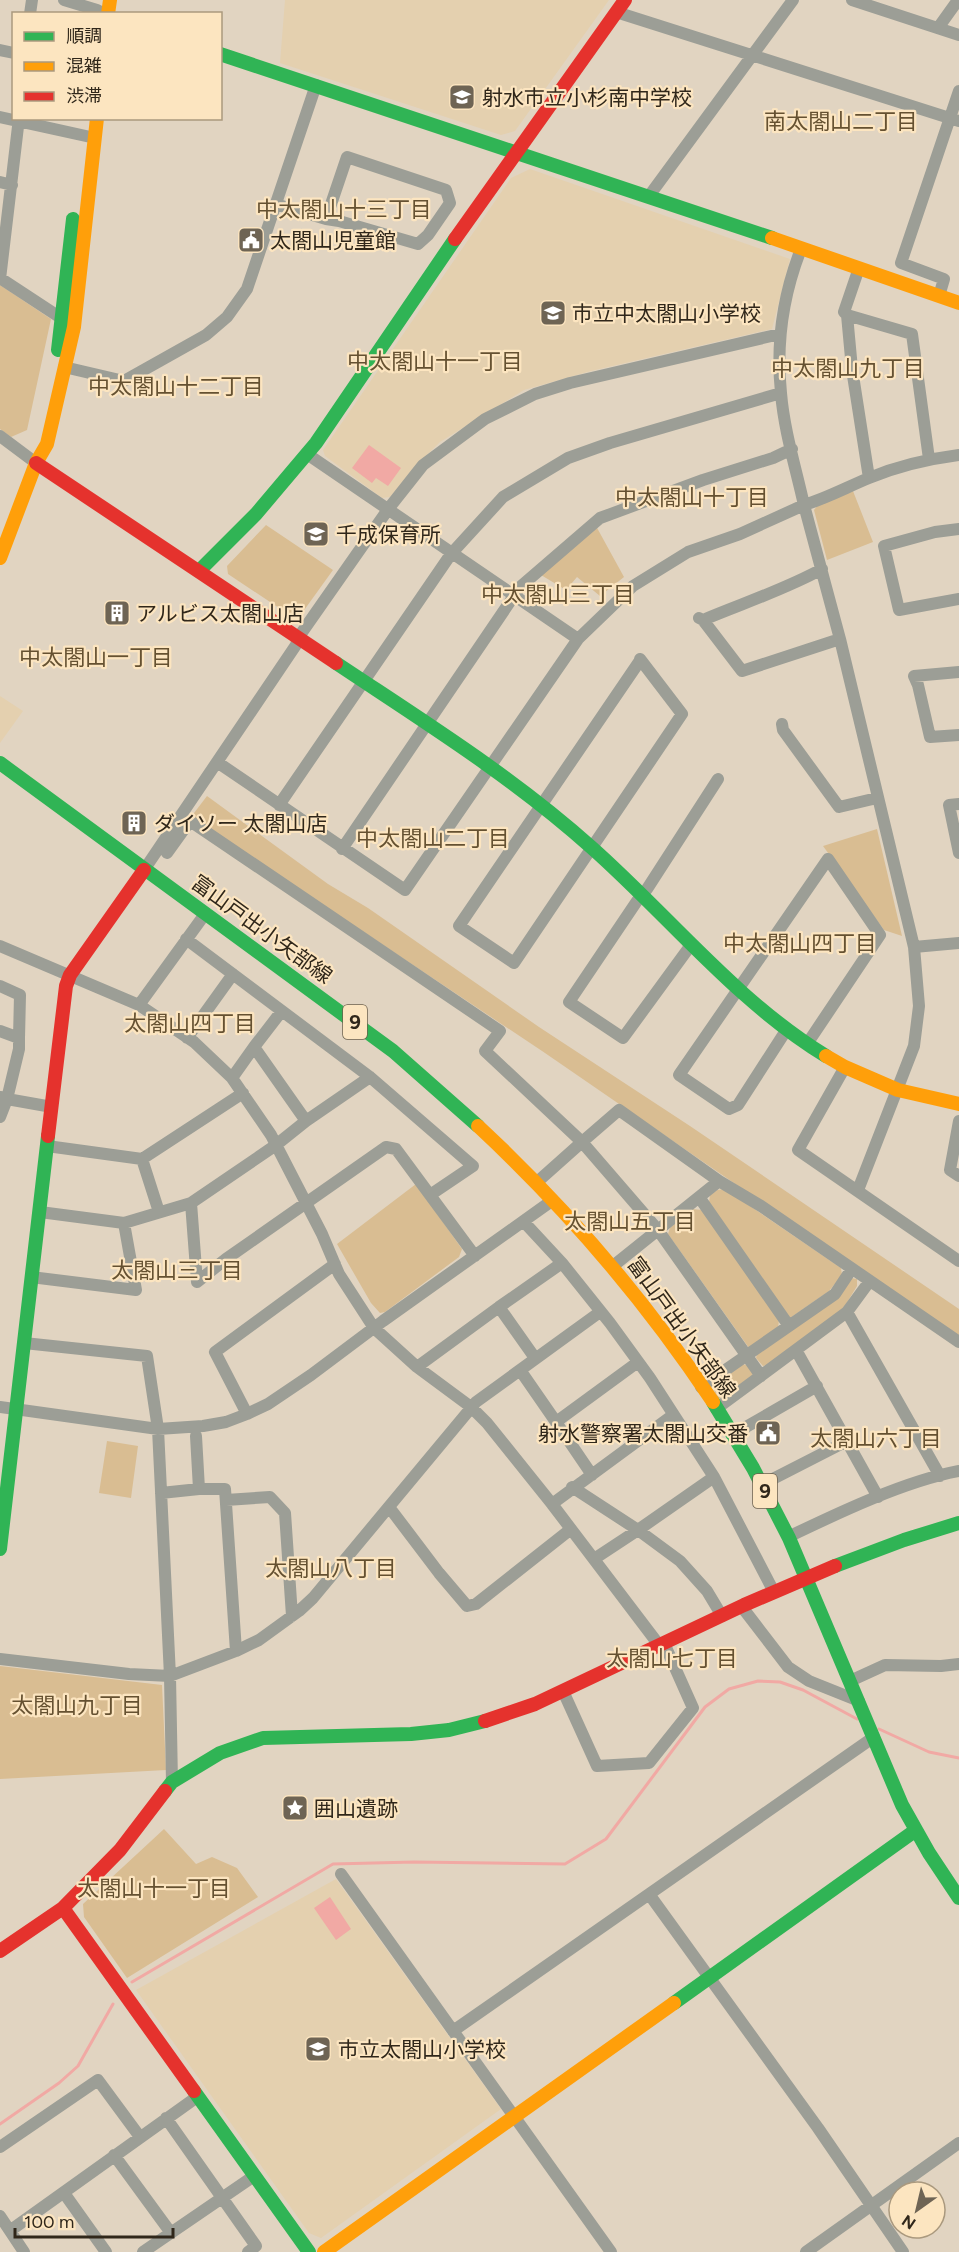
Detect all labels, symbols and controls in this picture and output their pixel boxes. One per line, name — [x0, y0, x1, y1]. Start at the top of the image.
legend — [12, 12, 222, 120]
text: 順調 — [66, 25, 102, 47]
text: 混雑 — [66, 55, 102, 77]
school or university icon: 射水市立小杉南中学校 — [447, 82, 477, 112]
text: 渋滞 — [66, 85, 102, 107]
place label: 射水市立小杉南中学校 — [482, 85, 692, 110]
district label: 南太閤山二丁目 — [764, 108, 918, 135]
district label: 中太閤山十三丁目 — [256, 196, 432, 223]
public building icon: 太閤山児童館 — [236, 225, 266, 255]
place label: 太閤山児童館 — [270, 228, 396, 253]
school or university icon: 市立中太閤山小学校 — [538, 298, 568, 328]
place label: 市立中太閤山小学校 — [572, 301, 761, 326]
district label: 中太閤山十一丁目 — [347, 348, 523, 375]
district label: 中太閤山九丁目 — [771, 355, 925, 382]
district label: 中太閤山十二丁目 — [88, 373, 264, 400]
district label: 中太閤山十丁目 — [615, 484, 769, 511]
school or university icon: 千成保育所 — [301, 519, 331, 549]
place label: 千成保育所 — [336, 522, 441, 547]
district label: 中太閤山三丁目 — [481, 581, 635, 608]
building icon: アルビス太閤山店 — [102, 598, 132, 628]
place label: アルビス太閤山店 — [136, 601, 304, 626]
district label: 中太閤山一丁目 — [19, 644, 173, 671]
building icon: ダイソー 太閤山店 — [119, 808, 149, 838]
place label: ダイソー 太閤山店 — [154, 811, 327, 836]
district label: 中太閤山二丁目 — [356, 825, 510, 852]
street label: 富山戸出小矢部線 — [187, 870, 337, 988]
district label: 中太閤山四丁目 — [723, 930, 877, 957]
road number: 9 — [343, 1005, 367, 1039]
district label: 太閤山四丁目 — [124, 1010, 256, 1037]
district label: 太閤山五丁目 — [564, 1208, 696, 1235]
street label: 富山戸出小矢部線 — [623, 1252, 741, 1402]
district label: 太閤山三丁目 — [111, 1257, 243, 1284]
public building icon: 射水警察署太閤山交番 — [753, 1418, 783, 1448]
place label: 射水警察署太閤山交番 — [538, 1421, 748, 1446]
district label: 太閤山六丁目 — [810, 1425, 942, 1452]
road number: 9 — [753, 1474, 777, 1508]
district label: 太閤山八丁目 — [265, 1555, 397, 1582]
district label: 太閤山七丁目 — [606, 1645, 738, 1672]
district label: 太閤山九丁目 — [11, 1692, 143, 1719]
place icon: 囲山遺跡 — [280, 1793, 310, 1823]
place label: 囲山遺跡 — [314, 1796, 398, 1821]
district label: 太閤山十一丁目 — [77, 1875, 231, 1902]
school or university icon: 市立太閤山小学校 — [303, 2034, 333, 2064]
place label: 市立太閤山小学校 — [338, 2037, 506, 2062]
north arrow — [887, 2180, 947, 2240]
scale bar — [15, 2201, 172, 2239]
text: 100 m — [24, 2211, 74, 2233]
text: N — [898, 2211, 919, 2233]

